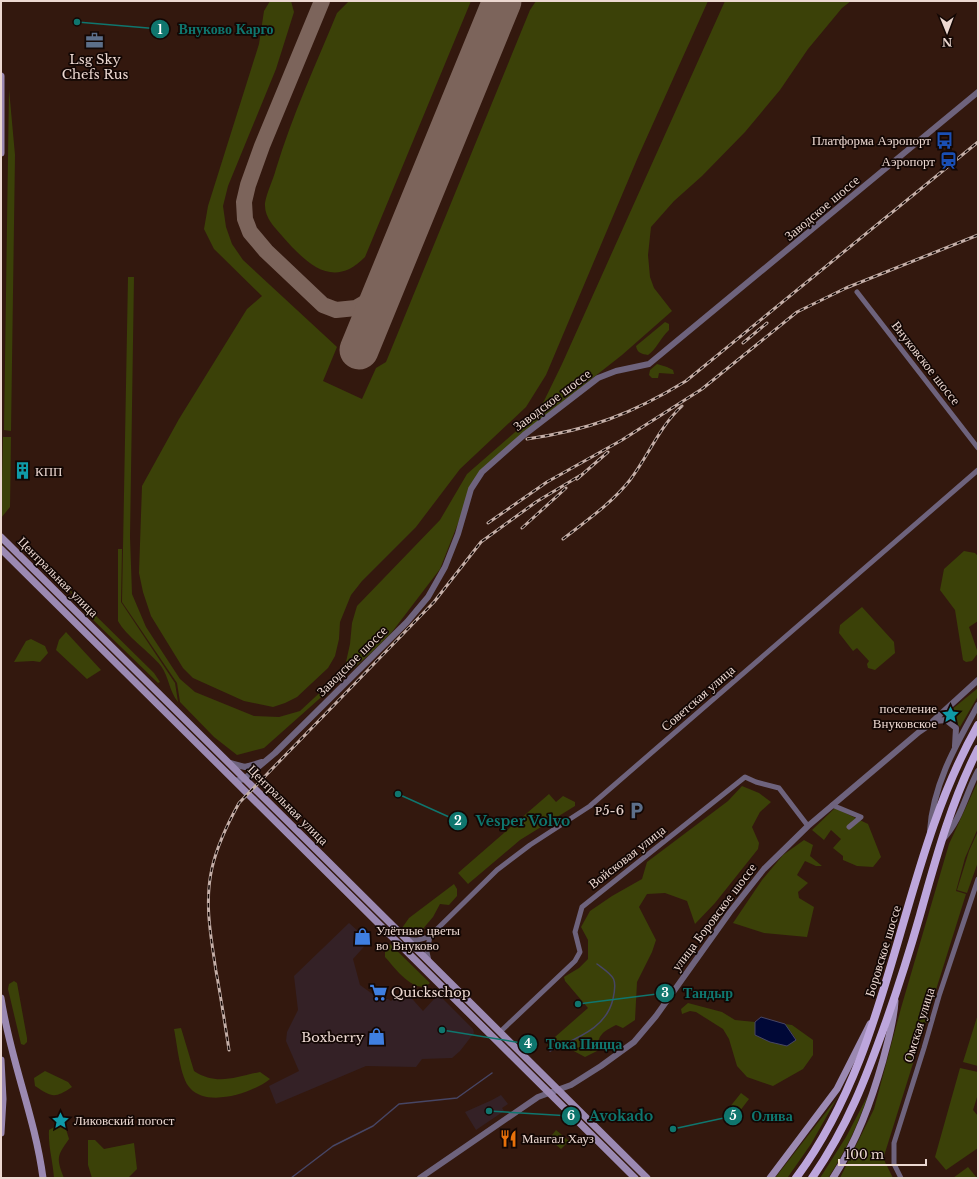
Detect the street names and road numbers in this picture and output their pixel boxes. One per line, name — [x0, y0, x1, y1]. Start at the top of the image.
street label: Заводское шоссе — [781, 171, 863, 244]
street label: Внуковское шоссе — [888, 317, 964, 409]
street label: Заводское шоссе — [510, 365, 594, 435]
street label: Центральная улица — [14, 533, 102, 621]
street label: Заводское шоссе — [313, 622, 391, 700]
street label: Советская улица — [658, 661, 739, 735]
street label: Центральная улица — [244, 761, 332, 849]
street label: Войсковая улица — [585, 821, 669, 893]
street label: улица Боровское шоссе — [668, 859, 760, 974]
street label: Боровское шоссе — [861, 903, 905, 999]
street label: Омская улица — [900, 985, 938, 1064]

